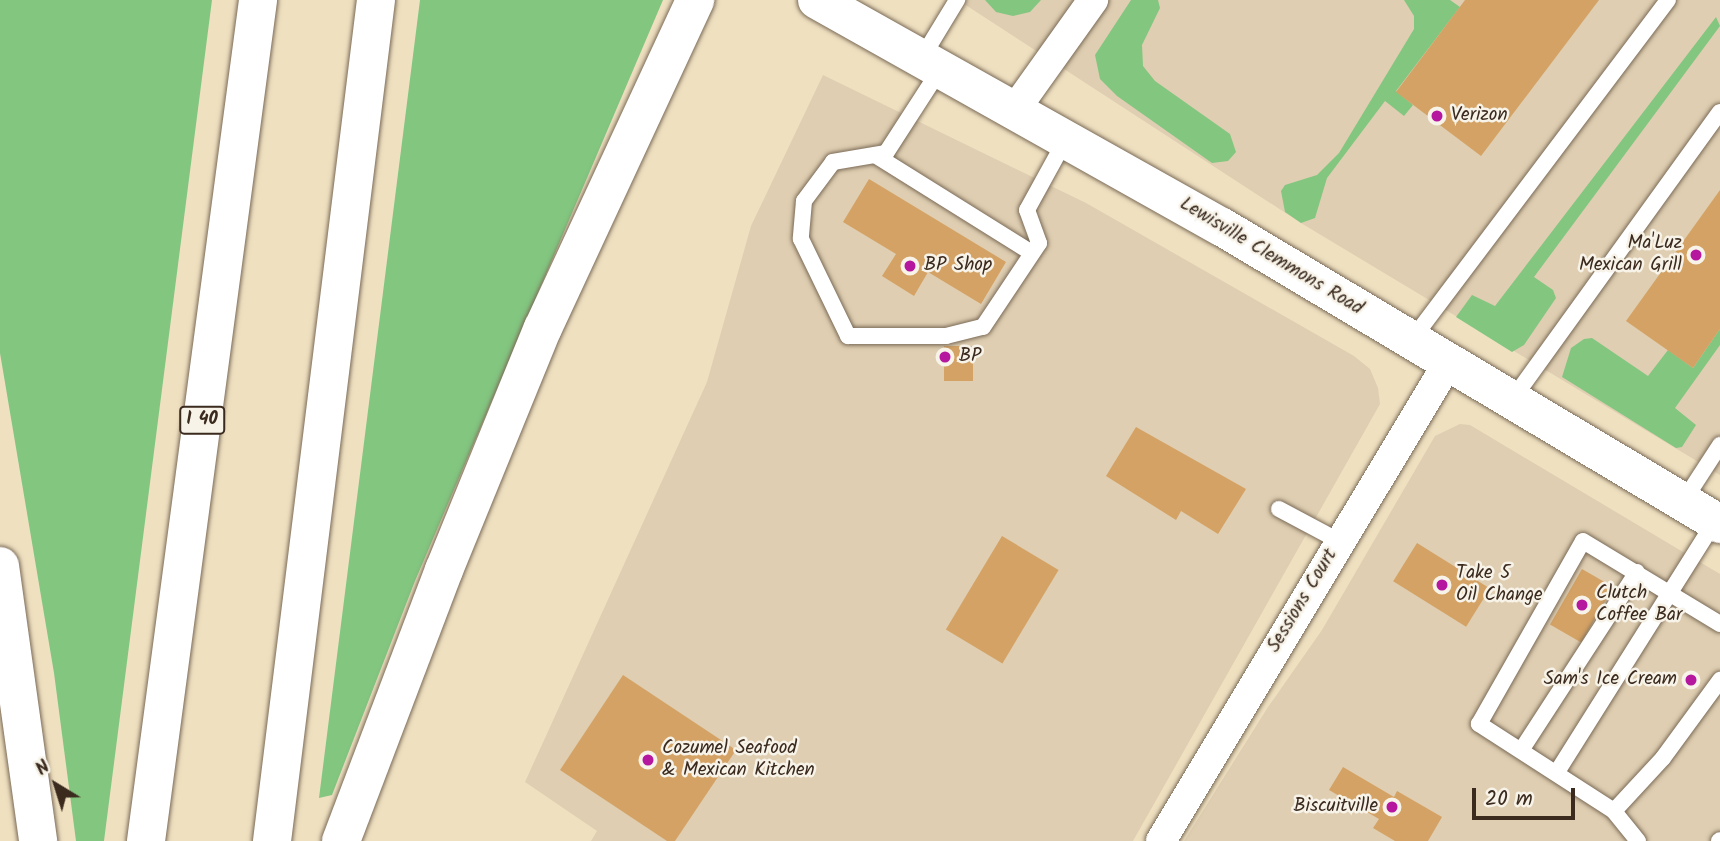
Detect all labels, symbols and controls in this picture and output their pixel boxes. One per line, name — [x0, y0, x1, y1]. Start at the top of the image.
place label: Verizon — [1451, 105, 1508, 127]
marker: Verizon — [1429, 108, 1445, 124]
street label: Lewisville Clemmons Road — [1175, 193, 1367, 321]
place label: Ma'Luz Mexican Grill — [1579, 233, 1682, 277]
marker: Ma'Luz Mexican Grill — [1688, 247, 1704, 263]
place label: BP Shop — [924, 255, 992, 277]
marker: BP Shop — [902, 258, 918, 274]
place label: BP — [959, 346, 981, 368]
marker: BP — [937, 349, 953, 365]
road number: I 40 — [178, 406, 227, 434]
street label: Sessions Court — [1263, 545, 1343, 657]
place label: Take 5 Oil Change — [1456, 563, 1543, 607]
marker: Take 5 Oil Change — [1434, 577, 1450, 593]
place label: Clutch Coffee Bar — [1596, 583, 1682, 627]
marker: Clutch Coffee Bar — [1574, 597, 1590, 613]
place label: Sam's Ice Cream — [1544, 669, 1677, 691]
marker: Sam's Ice Cream — [1683, 672, 1699, 688]
place label: Cozumel Seafood & Mexican Kitchen — [662, 738, 815, 782]
north arrow — [21, 750, 91, 820]
marker: Cozumel Seafood & Mexican Kitchen — [640, 752, 656, 768]
text: N — [29, 753, 57, 784]
scale bar — [1475, 774, 1578, 818]
text: 20 m — [1485, 783, 1533, 816]
place label: Biscuitville — [1293, 796, 1378, 818]
marker: Biscuitville — [1384, 799, 1400, 815]

